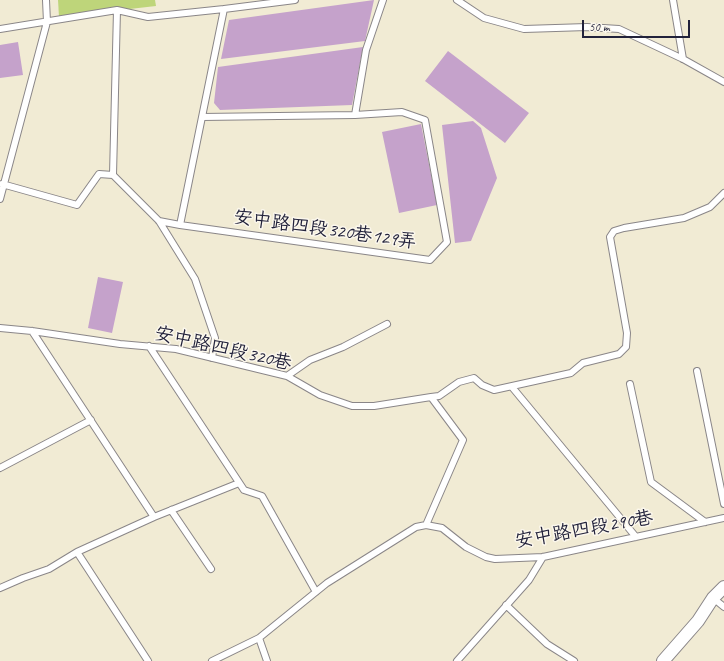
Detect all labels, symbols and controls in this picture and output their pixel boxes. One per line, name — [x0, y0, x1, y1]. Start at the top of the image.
scale bar — [584, 12, 692, 38]
text: 50 m — [589, 19, 609, 35]
street label: 安中路四段320巷129弄 — [232, 206, 418, 254]
street label: 安中路四段320巷 — [152, 322, 294, 376]
street label: 安中路四段290巷 — [513, 507, 655, 553]

